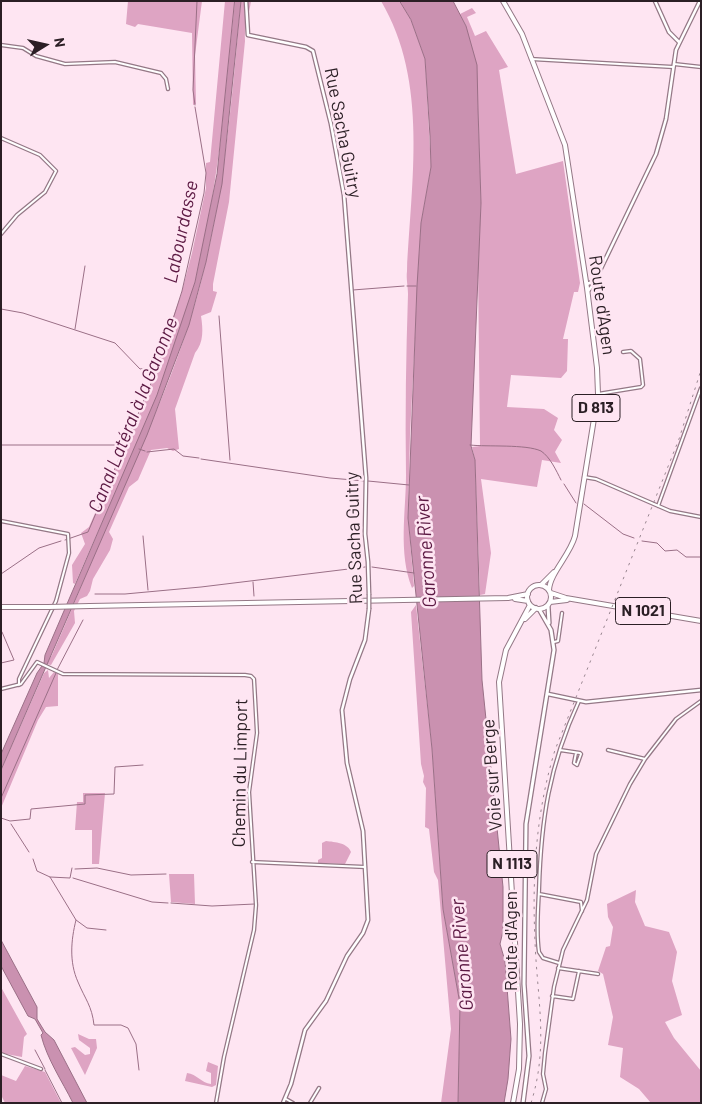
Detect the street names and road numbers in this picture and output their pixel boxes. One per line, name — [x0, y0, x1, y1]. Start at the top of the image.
street label: Rue Sacha Guitry — [320, 66, 366, 200]
street label: Route d'Agen — [584, 254, 620, 356]
road number: D 813 — [572, 394, 620, 422]
street label: Rue Sacha Guitry — [341, 471, 367, 605]
road number: N 1021 — [616, 598, 670, 624]
street label: Chemin du Limport — [228, 699, 252, 847]
street label: Voie sur Berge — [477, 718, 507, 832]
road number: N 1113 — [487, 851, 537, 878]
street label: Route d'Agen — [500, 891, 522, 991]

